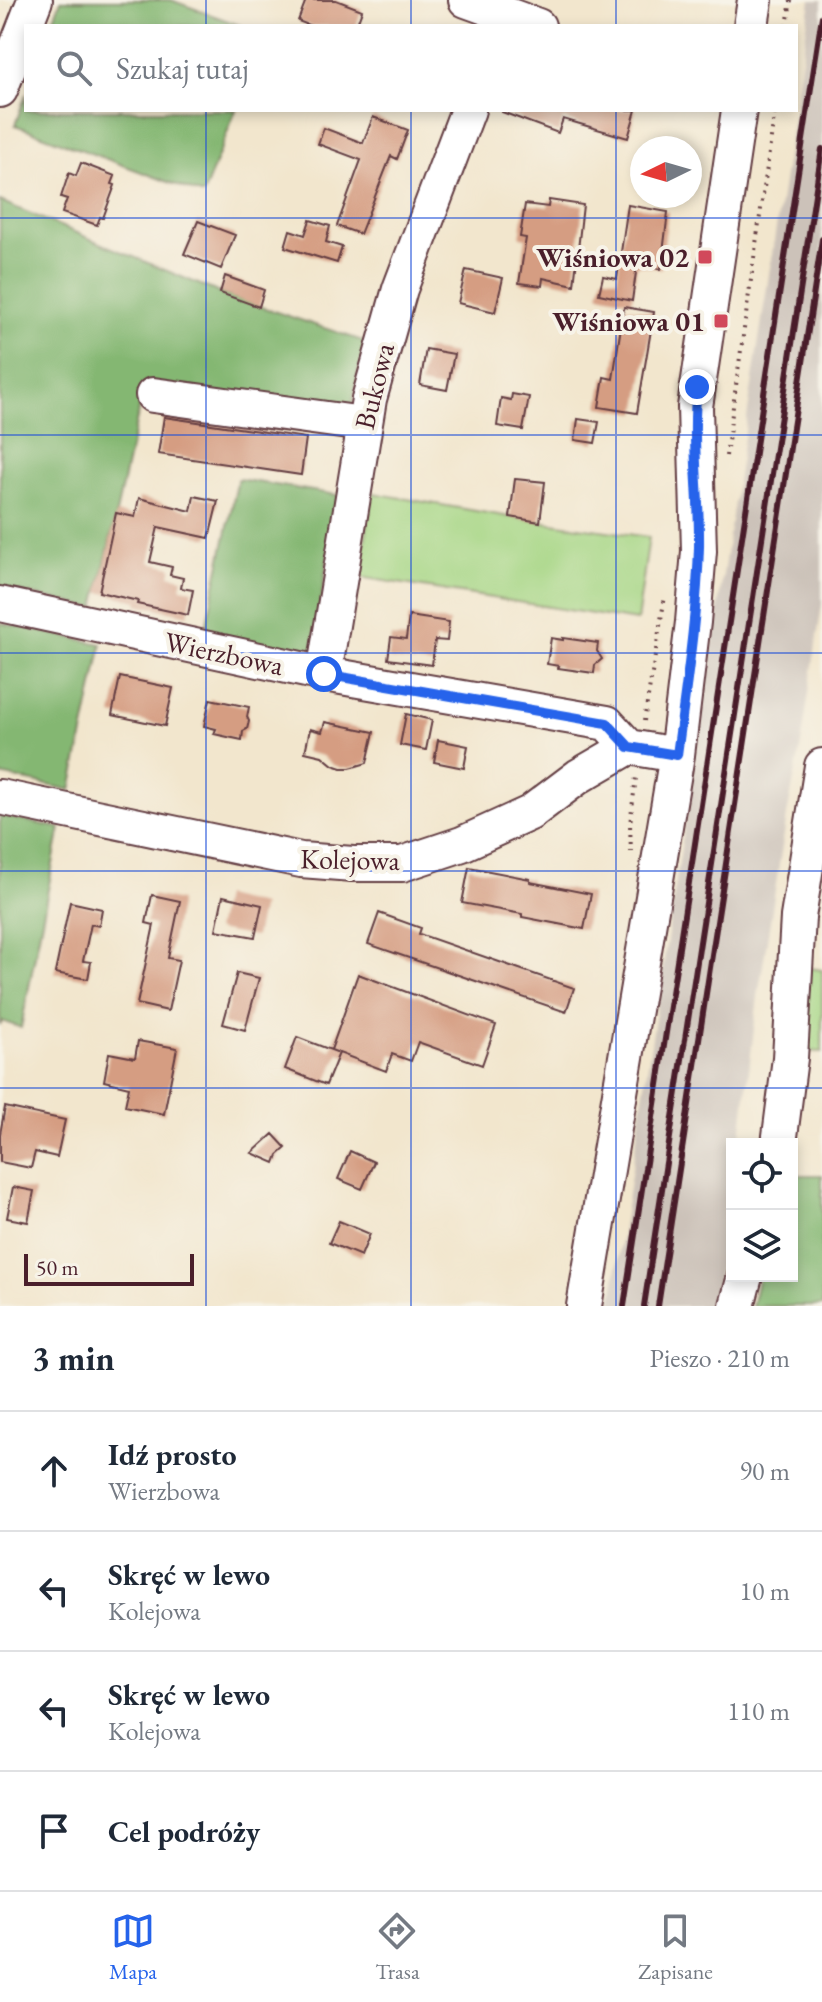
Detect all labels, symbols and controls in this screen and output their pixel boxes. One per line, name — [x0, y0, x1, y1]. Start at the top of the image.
search box — [24, 24, 798, 112]
icon: search — [52, 46, 96, 90]
text: Szukaj tutaj — [116, 49, 249, 88]
north arrow — [630, 136, 702, 208]
place label: Wiśniowa 02 — [536, 239, 689, 275]
marker: Wiśniowa 02 — [696, 248, 714, 266]
place label: Wiśniowa 01 — [552, 303, 705, 339]
marker: Wiśniowa 01 — [712, 312, 730, 330]
street label: Bukowa — [346, 338, 402, 433]
route end — [679, 369, 715, 405]
street label: Wierzbowa — [161, 623, 288, 683]
route start — [306, 656, 342, 692]
street label: Kolejowa — [300, 840, 401, 878]
map controls — [726, 1138, 798, 1282]
button: locate — [726, 1138, 798, 1210]
button: layers — [726, 1210, 798, 1282]
scale bar — [24, 1250, 194, 1286]
text: 50 m — [36, 1253, 79, 1282]
text: 3 min — [32, 1336, 115, 1380]
text: Pieszo · 210 m — [650, 1341, 790, 1375]
text: Idź prosto — [108, 1435, 237, 1474]
icon: ahead — [32, 1449, 76, 1493]
text: 90 m — [740, 1454, 790, 1488]
text: Wierzbowa — [108, 1474, 220, 1508]
text: Skręć w lewo — [108, 1555, 270, 1594]
icon: left — [32, 1569, 76, 1613]
text: 10 m — [740, 1574, 790, 1608]
text: Kolejowa — [108, 1594, 201, 1628]
text: Skręć w lewo — [108, 1675, 270, 1714]
icon: left — [32, 1689, 76, 1733]
text: 110 m — [727, 1694, 790, 1728]
text: Kolejowa — [108, 1714, 201, 1748]
icon: arrive — [32, 1809, 76, 1853]
text: Cel podróży — [108, 1812, 260, 1851]
tab: Mapa — [109, 1909, 157, 1986]
tab: Trasa — [375, 1909, 420, 1986]
tab: Zapisane — [638, 1909, 713, 1986]

